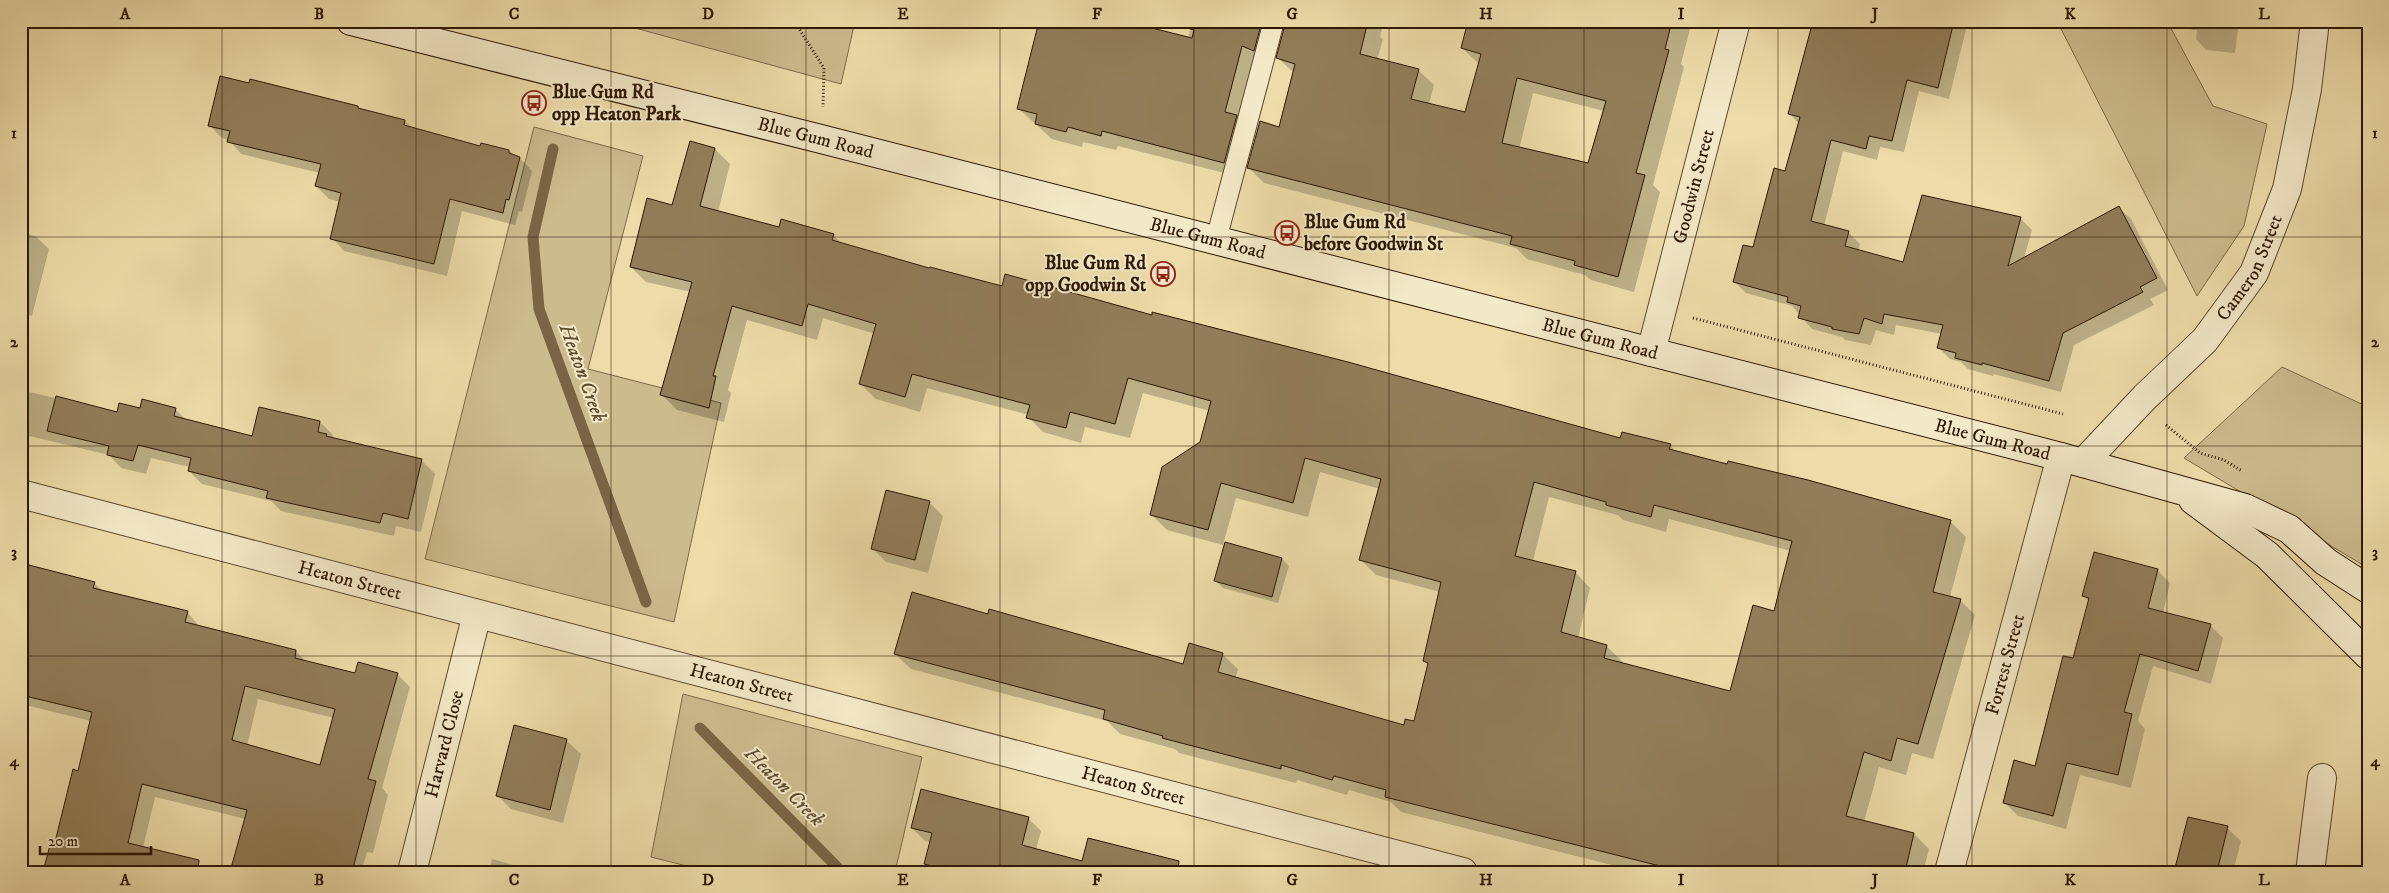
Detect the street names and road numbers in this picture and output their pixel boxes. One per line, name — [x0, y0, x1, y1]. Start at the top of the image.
street label: Blue Gum Road — [755, 112, 877, 164]
street label: Goodwin Street — [1668, 127, 1719, 246]
street label: Cameron Street — [2211, 211, 2287, 325]
street label: Blue Gum Road — [1147, 212, 1269, 264]
street label: Blue Gum Road — [1540, 313, 1661, 365]
street label: Blue Gum Road — [1932, 414, 2053, 465]
street label: Heaton Street — [296, 556, 404, 605]
street label: Forrest Street — [1980, 611, 2030, 718]
street label: Heaton Street — [687, 658, 796, 707]
street label: Harvard Close — [420, 688, 469, 800]
street label: Heaton Street — [1079, 761, 1188, 810]

